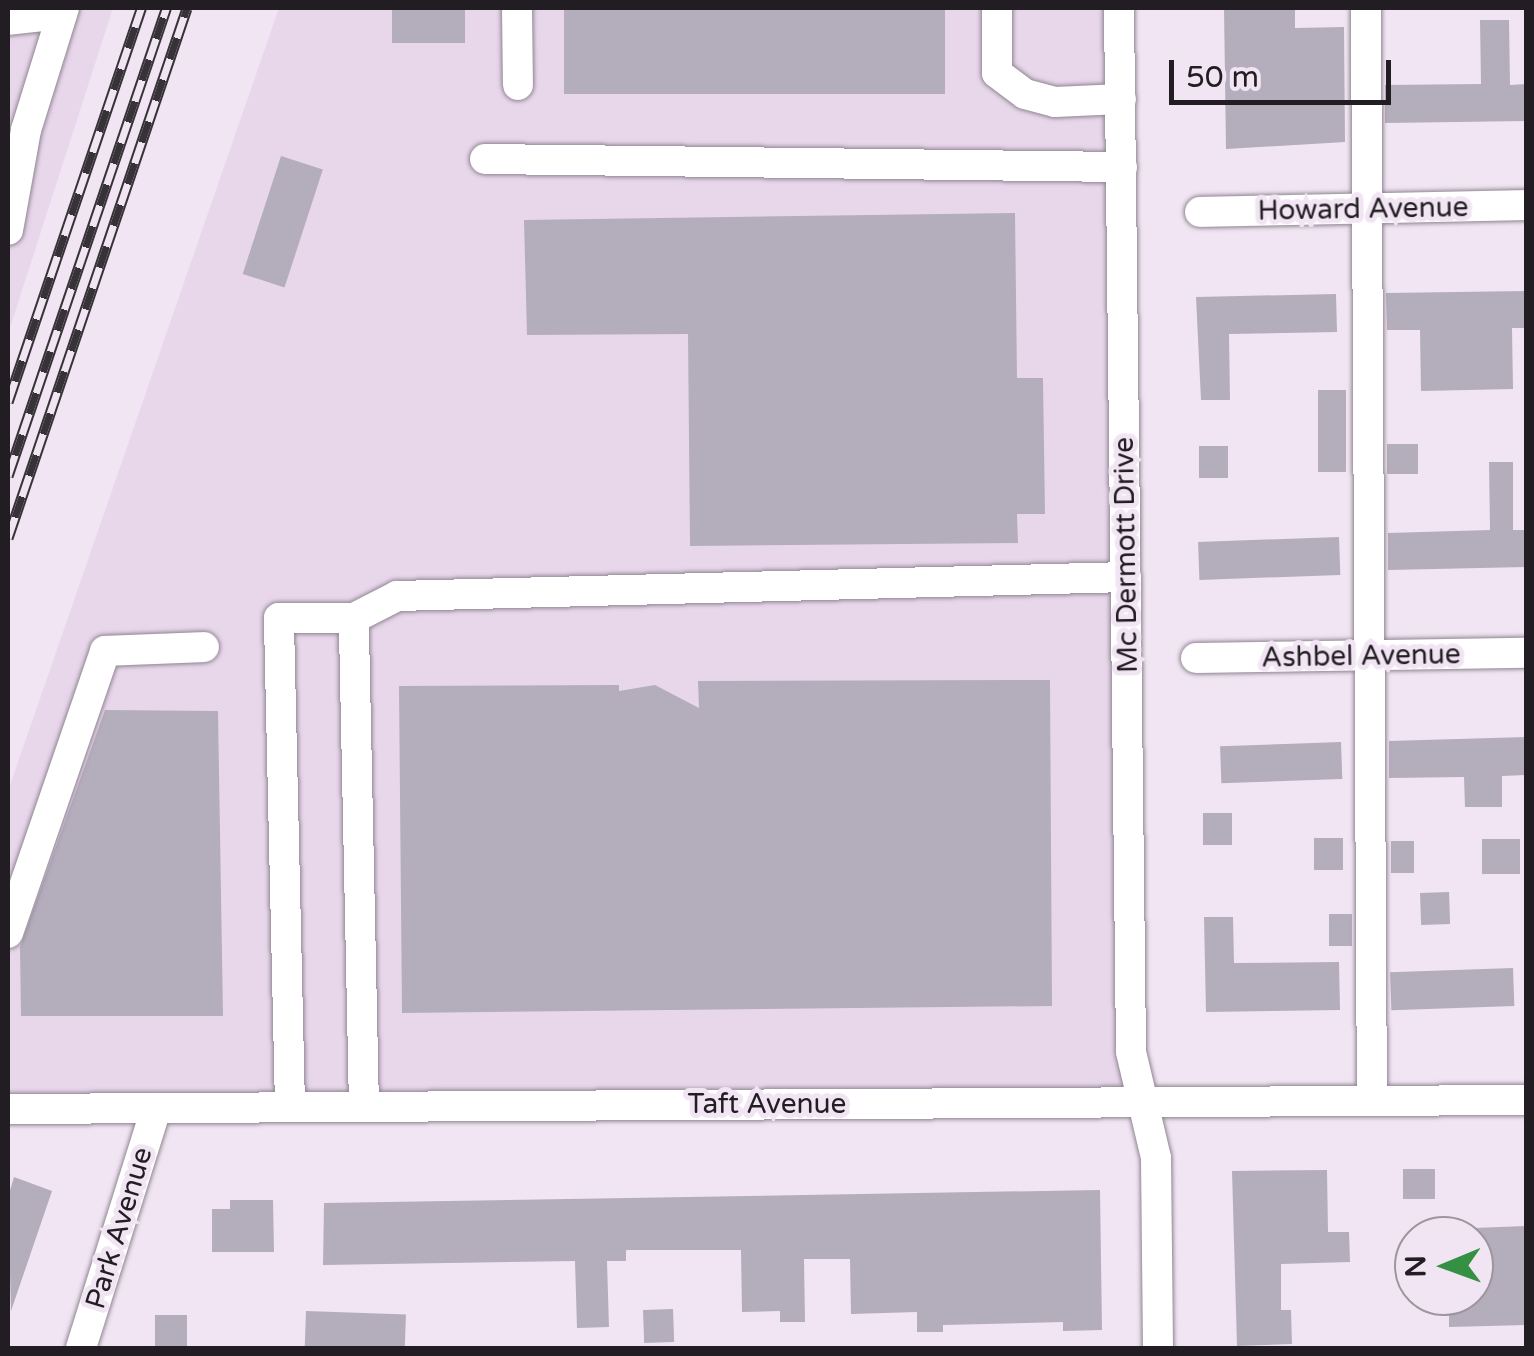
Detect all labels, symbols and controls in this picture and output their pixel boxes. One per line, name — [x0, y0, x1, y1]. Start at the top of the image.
scale bar — [1174, 40, 1396, 102]
text: 50 m — [1186, 59, 1259, 96]
street label: Howard Avenue — [1257, 190, 1469, 228]
street label: Mc Dermott Drive — [1107, 437, 1145, 673]
street label: Ashbel Avenue — [1261, 637, 1461, 675]
street label: Taft Avenue — [688, 1087, 846, 1121]
street label: Park Avenue — [78, 1143, 160, 1313]
north arrow — [1394, 1216, 1494, 1316]
text: N — [1399, 1255, 1433, 1278]

